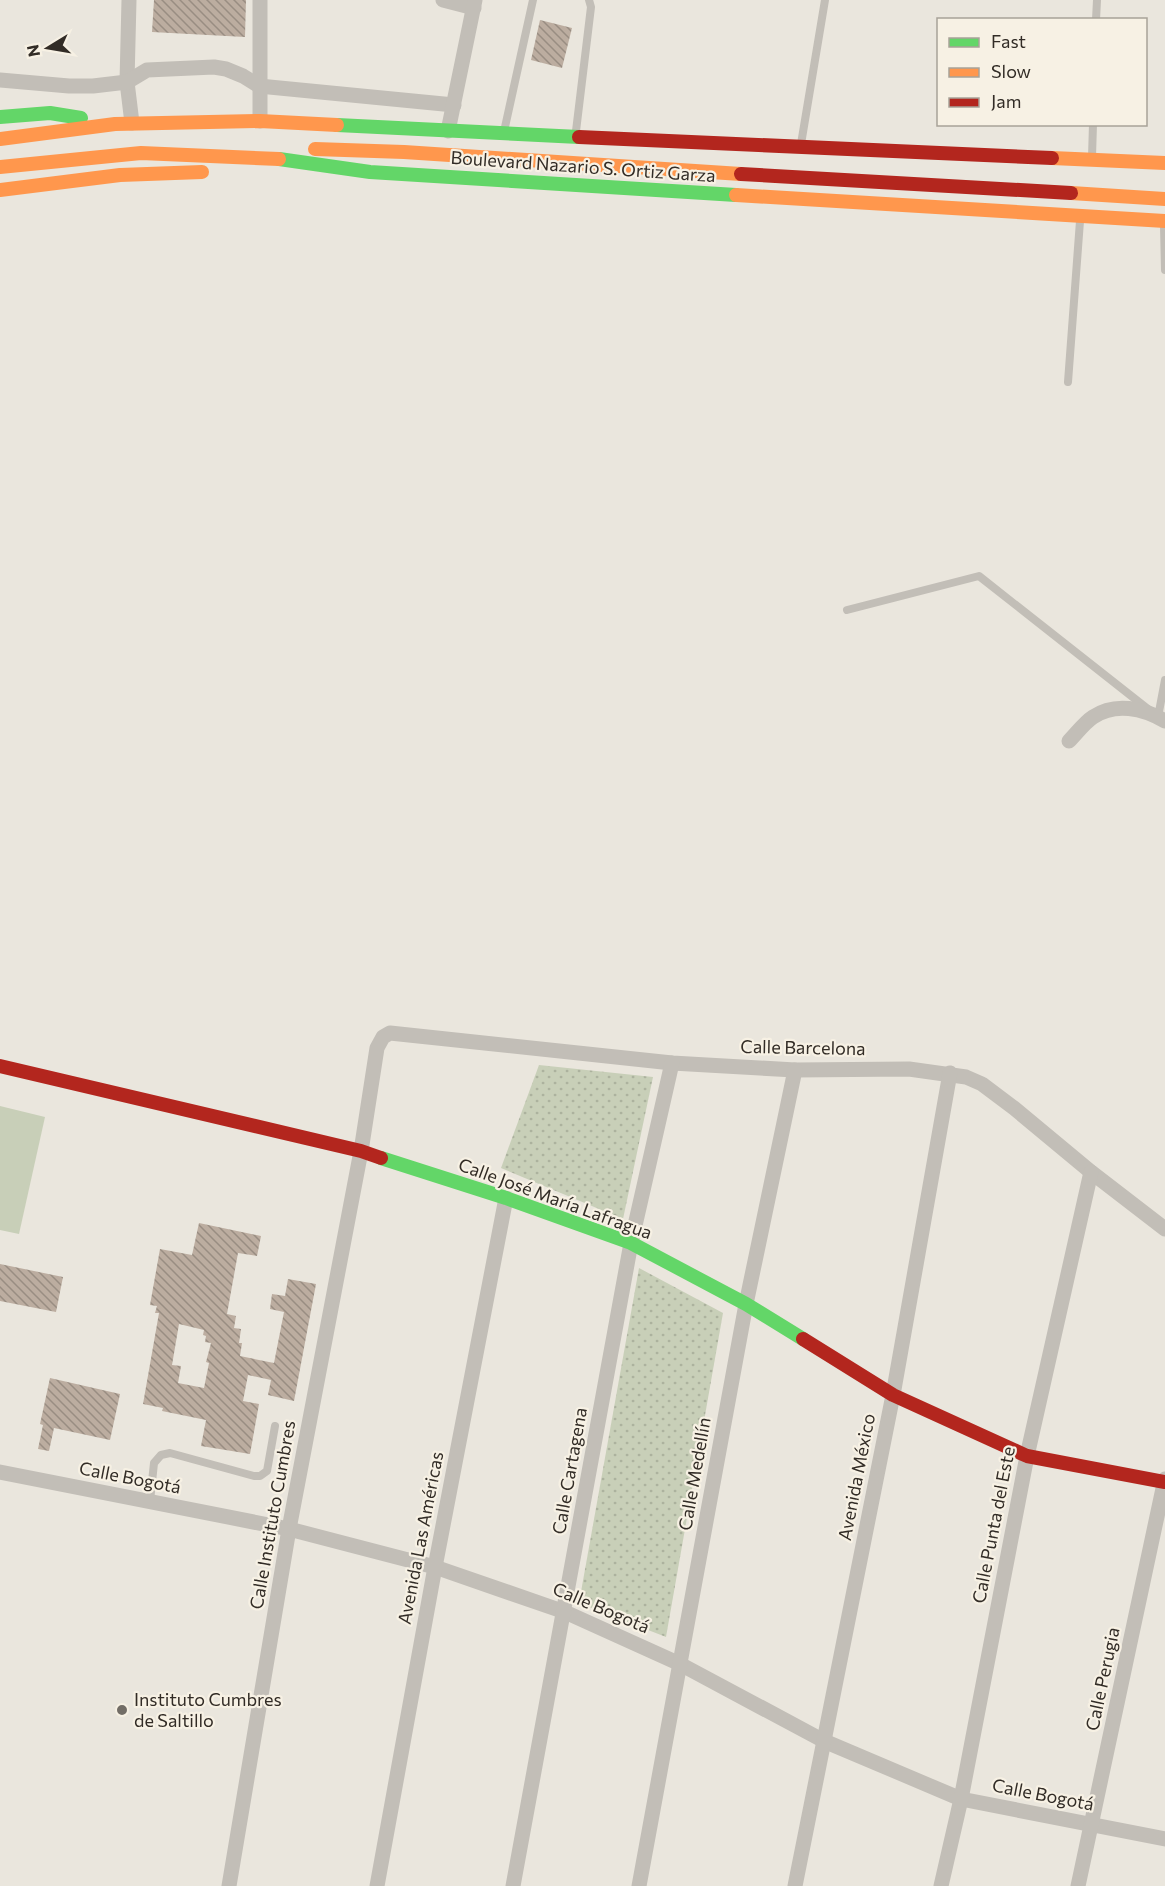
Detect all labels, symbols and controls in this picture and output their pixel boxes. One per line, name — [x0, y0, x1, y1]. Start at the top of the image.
north arrow — [18, 18, 78, 78]
legend — [937, 18, 1147, 126]
text: Fast — [991, 30, 1026, 52]
text: N — [22, 43, 43, 59]
text: Slow — [991, 60, 1031, 82]
text: Jam — [991, 90, 1021, 112]
street label: Boulevard Nazario S. Ortiz Garza — [450, 146, 716, 186]
street label: Calle Barcelona — [740, 1035, 866, 1059]
street label: Calle José María Lafragua — [456, 1153, 655, 1243]
street label: Calle Cartagena — [547, 1406, 591, 1536]
street label: Avenida México — [833, 1411, 879, 1542]
street label: Calle Medellín — [673, 1416, 715, 1532]
street label: Calle Instituto Cumbres — [245, 1419, 299, 1611]
street label: Calle Punta del Este — [967, 1445, 1019, 1605]
street label: Avenida Las Américas — [392, 1450, 448, 1626]
street label: Calle Bogotá — [77, 1456, 183, 1498]
street label: Calle Bogotá — [550, 1577, 653, 1637]
street label: Calle Perugia — [1080, 1625, 1124, 1733]
place label: Instituto Cumbres de Saltillo — [134, 1688, 282, 1731]
marker: Instituto Cumbres de Saltillo — [115, 1703, 129, 1717]
street label: Calle Bogotá — [990, 1773, 1096, 1815]

